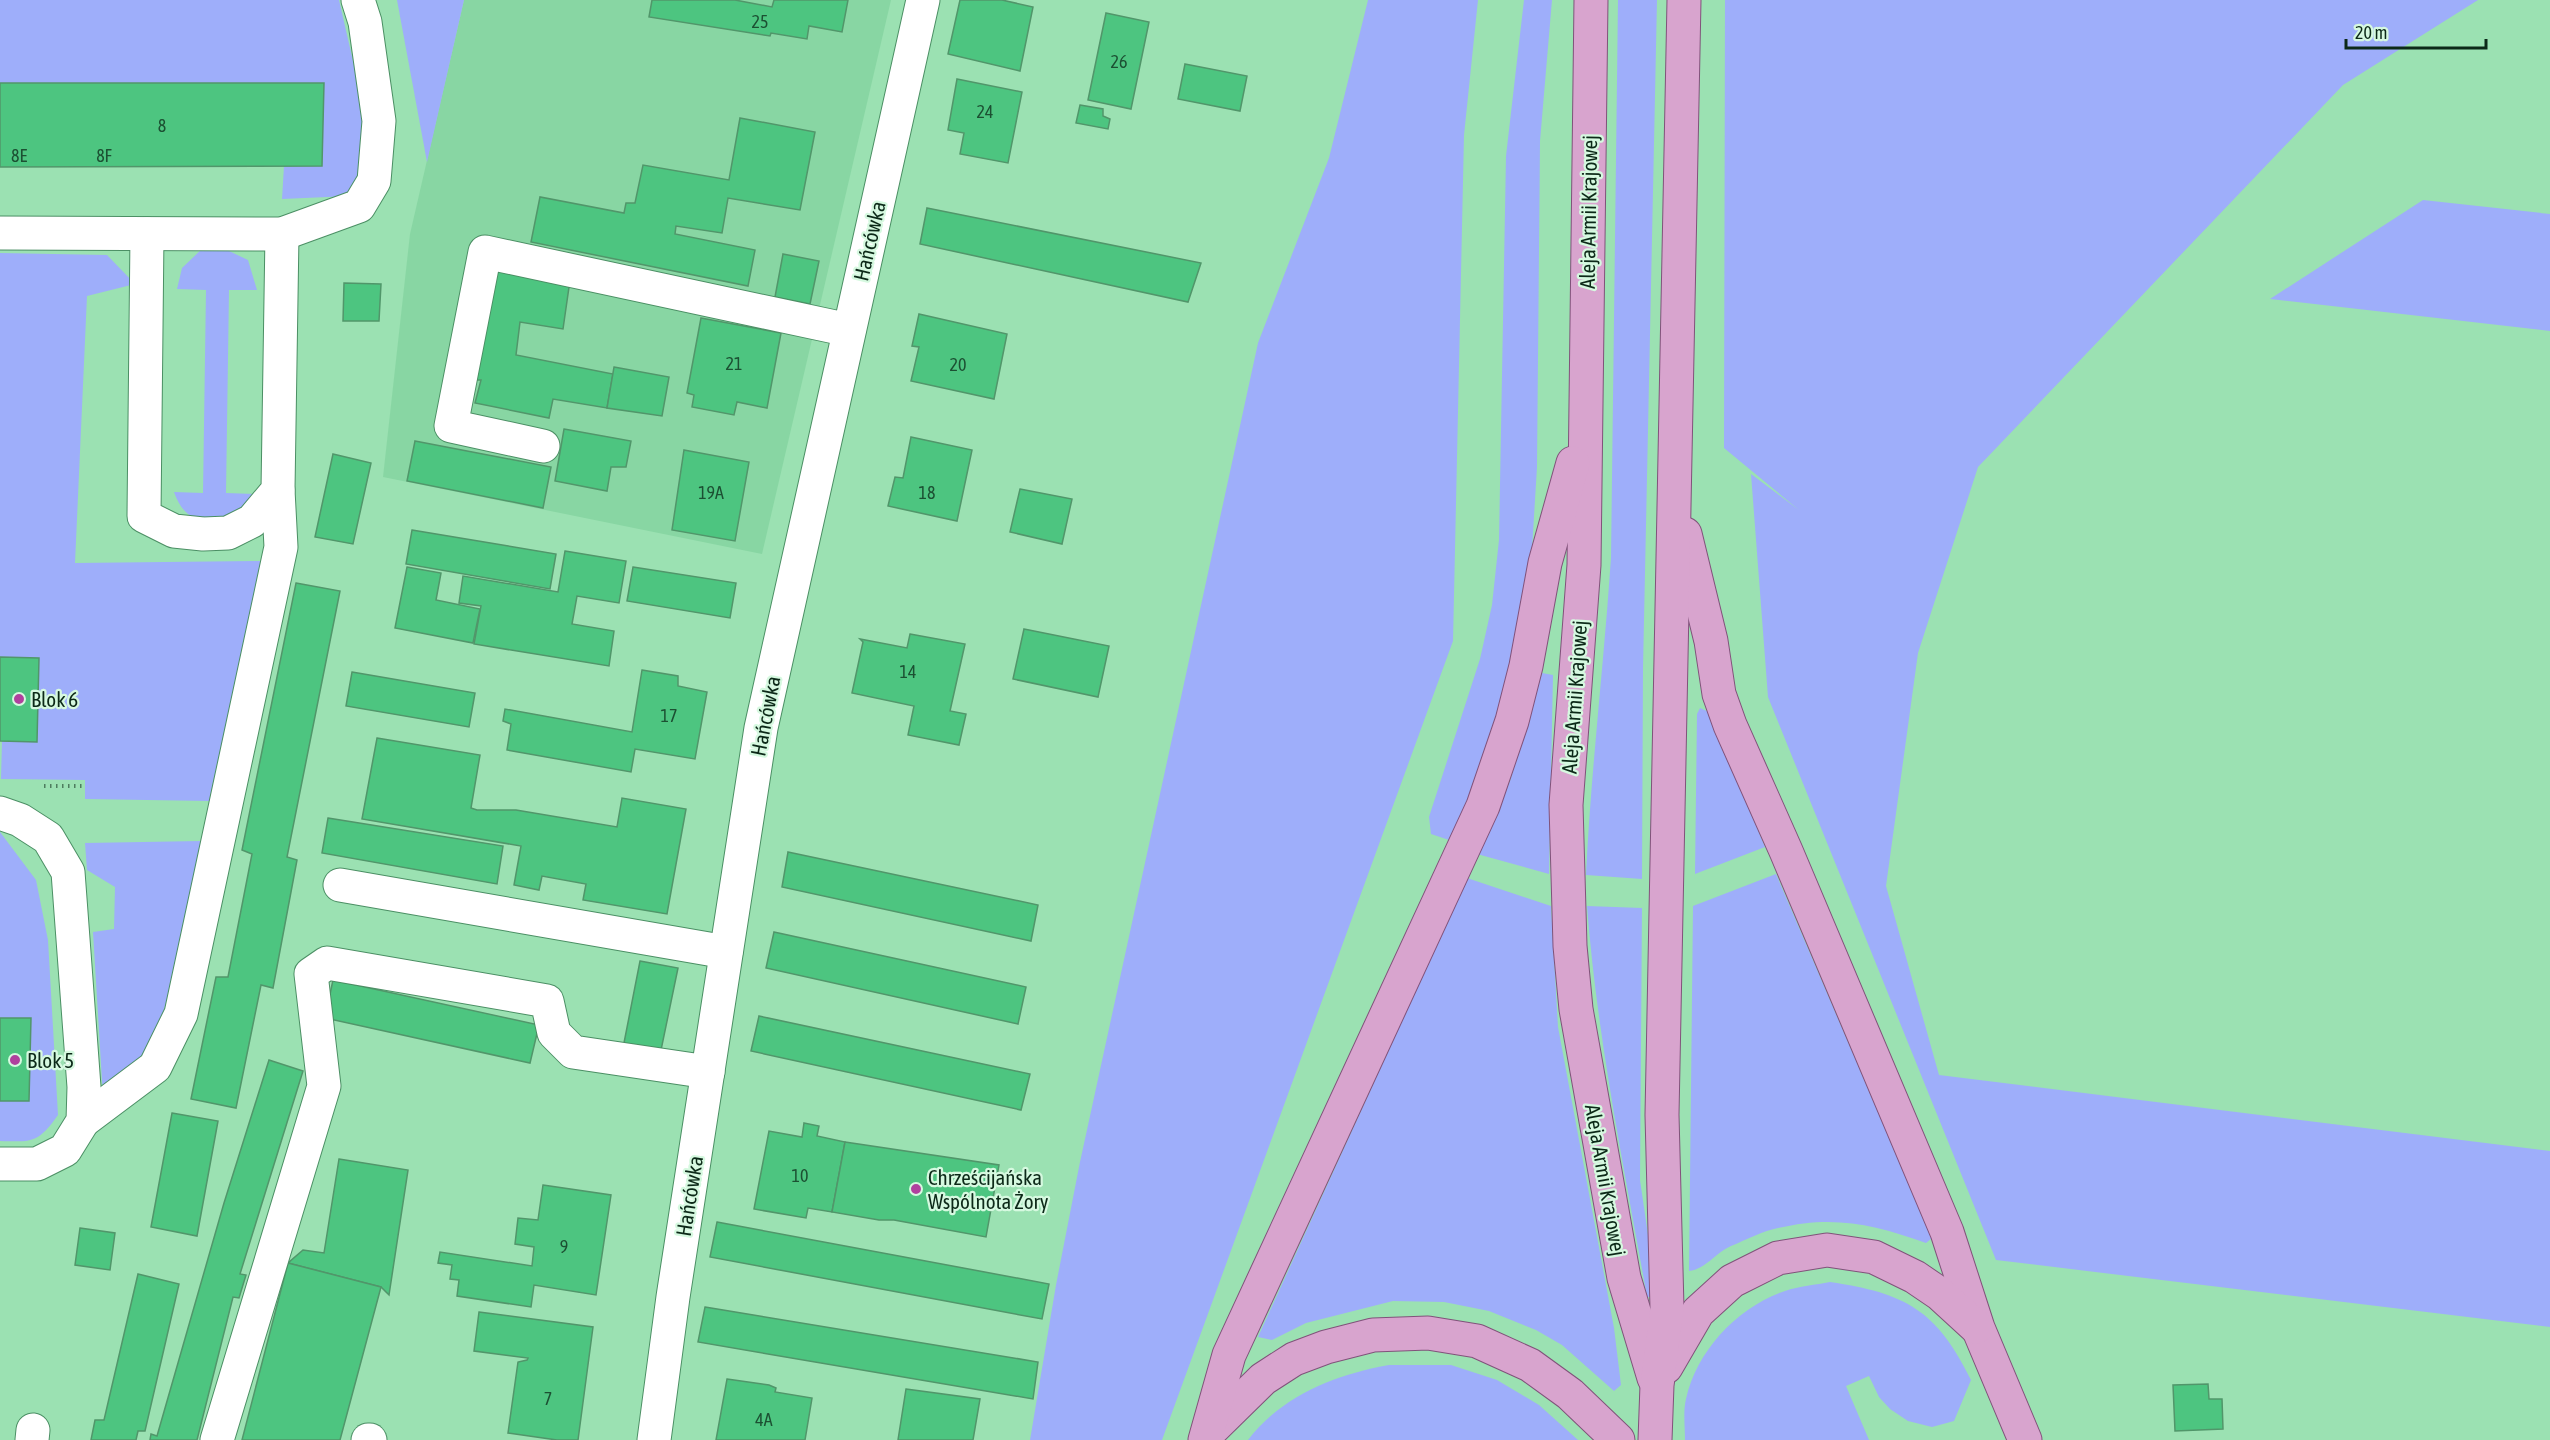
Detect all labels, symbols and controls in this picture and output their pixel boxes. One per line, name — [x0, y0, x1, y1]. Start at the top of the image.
house number: 25 — [752, 11, 768, 32]
scale bar — [2346, 12, 2486, 50]
text: 20 m — [2355, 22, 2387, 43]
house number: 26 — [1111, 51, 1127, 72]
house number: 24 — [977, 101, 993, 122]
house number: 8 — [158, 115, 166, 136]
street label: Aleja Armii Krajowej — [1575, 135, 1601, 289]
house number: 8E — [11, 145, 27, 166]
house number: 8F — [96, 145, 113, 166]
street label: Hańcówka — [848, 199, 890, 283]
house number: 21 — [726, 353, 742, 374]
house number: 20 — [950, 354, 966, 375]
house number: 19A — [698, 482, 724, 503]
house number: 18 — [919, 482, 935, 503]
street label: Aleja Armii Krajowej — [1557, 619, 1591, 775]
house number: 14 — [900, 661, 916, 682]
street label: Hańcówka — [745, 674, 785, 758]
place label: Blok 6 — [31, 687, 78, 711]
marker: Blok 6 — [12, 692, 26, 706]
house number: 17 — [661, 705, 677, 726]
place label: Blok 5 — [27, 1048, 74, 1072]
marker: Blok 5 — [8, 1053, 22, 1067]
street label: Aleja Armii Krajowej — [1581, 1102, 1631, 1258]
street label: Hańcówka — [671, 1154, 707, 1238]
house number: 10 — [792, 1165, 808, 1186]
place label: Chrześcijańska Wspólnota Żory — [928, 1165, 1049, 1213]
marker: Chrześcijańska Wspólnota Żory — [909, 1182, 923, 1196]
house number: 9 — [560, 1236, 568, 1257]
house number: 7 — [544, 1388, 552, 1409]
house number: 4A — [755, 1409, 773, 1430]

